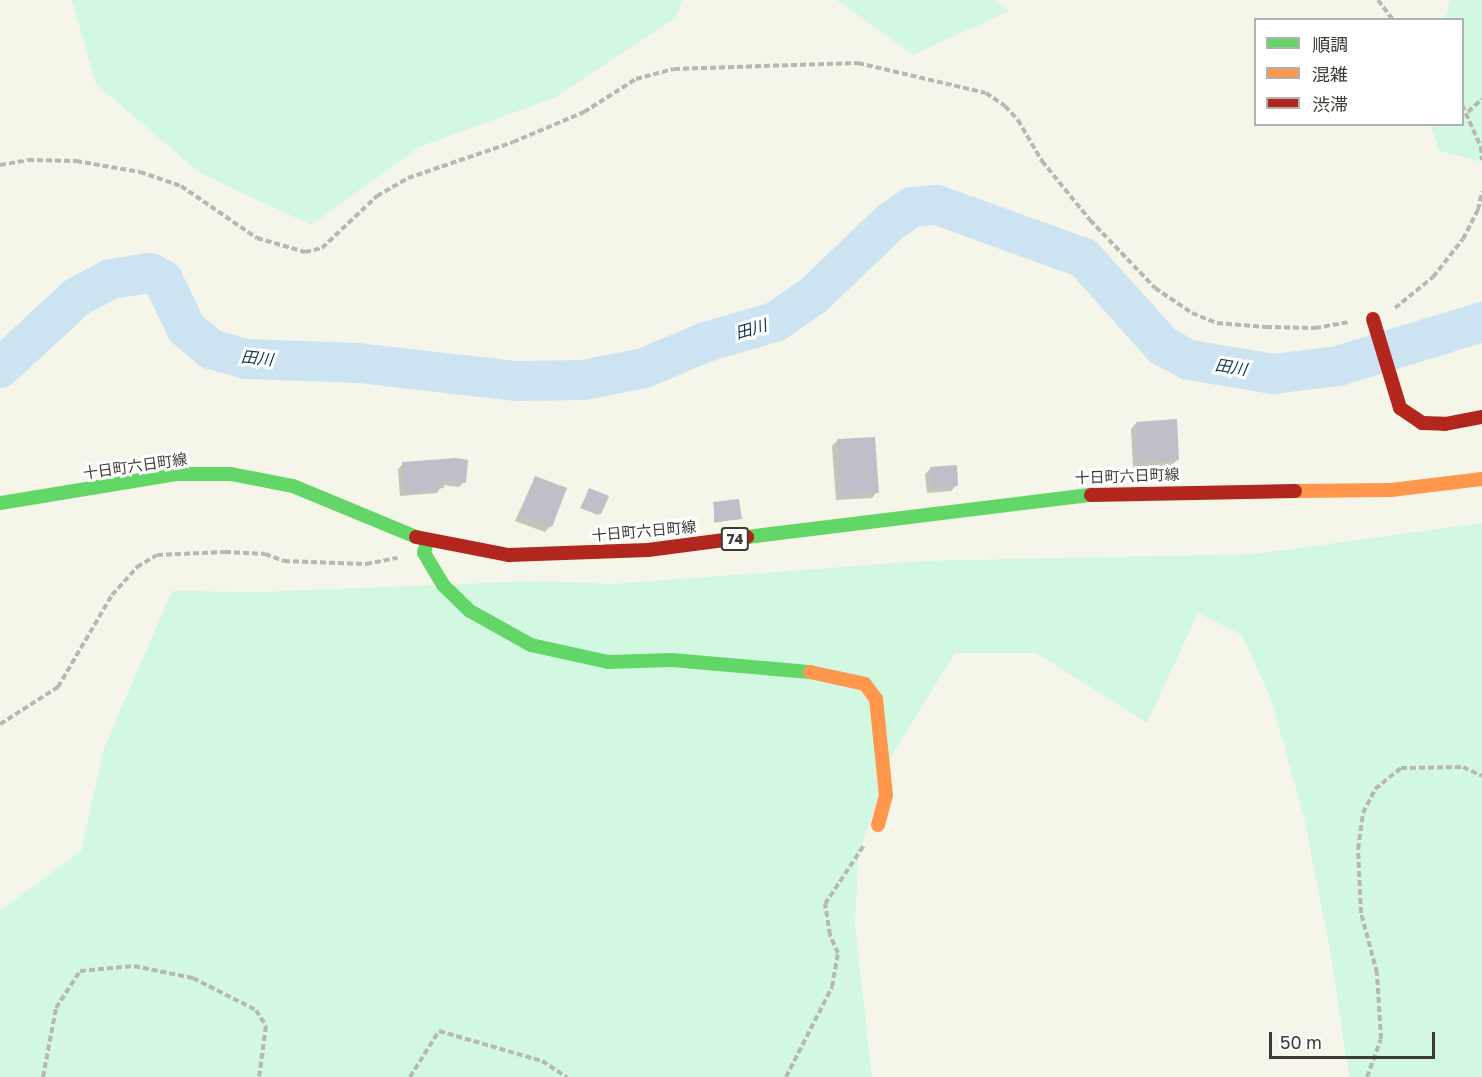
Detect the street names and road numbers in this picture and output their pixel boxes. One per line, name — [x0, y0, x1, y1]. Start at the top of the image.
street label: 十日町六日町線 — [82, 450, 188, 482]
street label: 十日町六日町線 — [1074, 465, 1180, 487]
street label: 十日町六日町線 — [591, 517, 697, 545]
road number: 74 — [720, 528, 750, 550]

